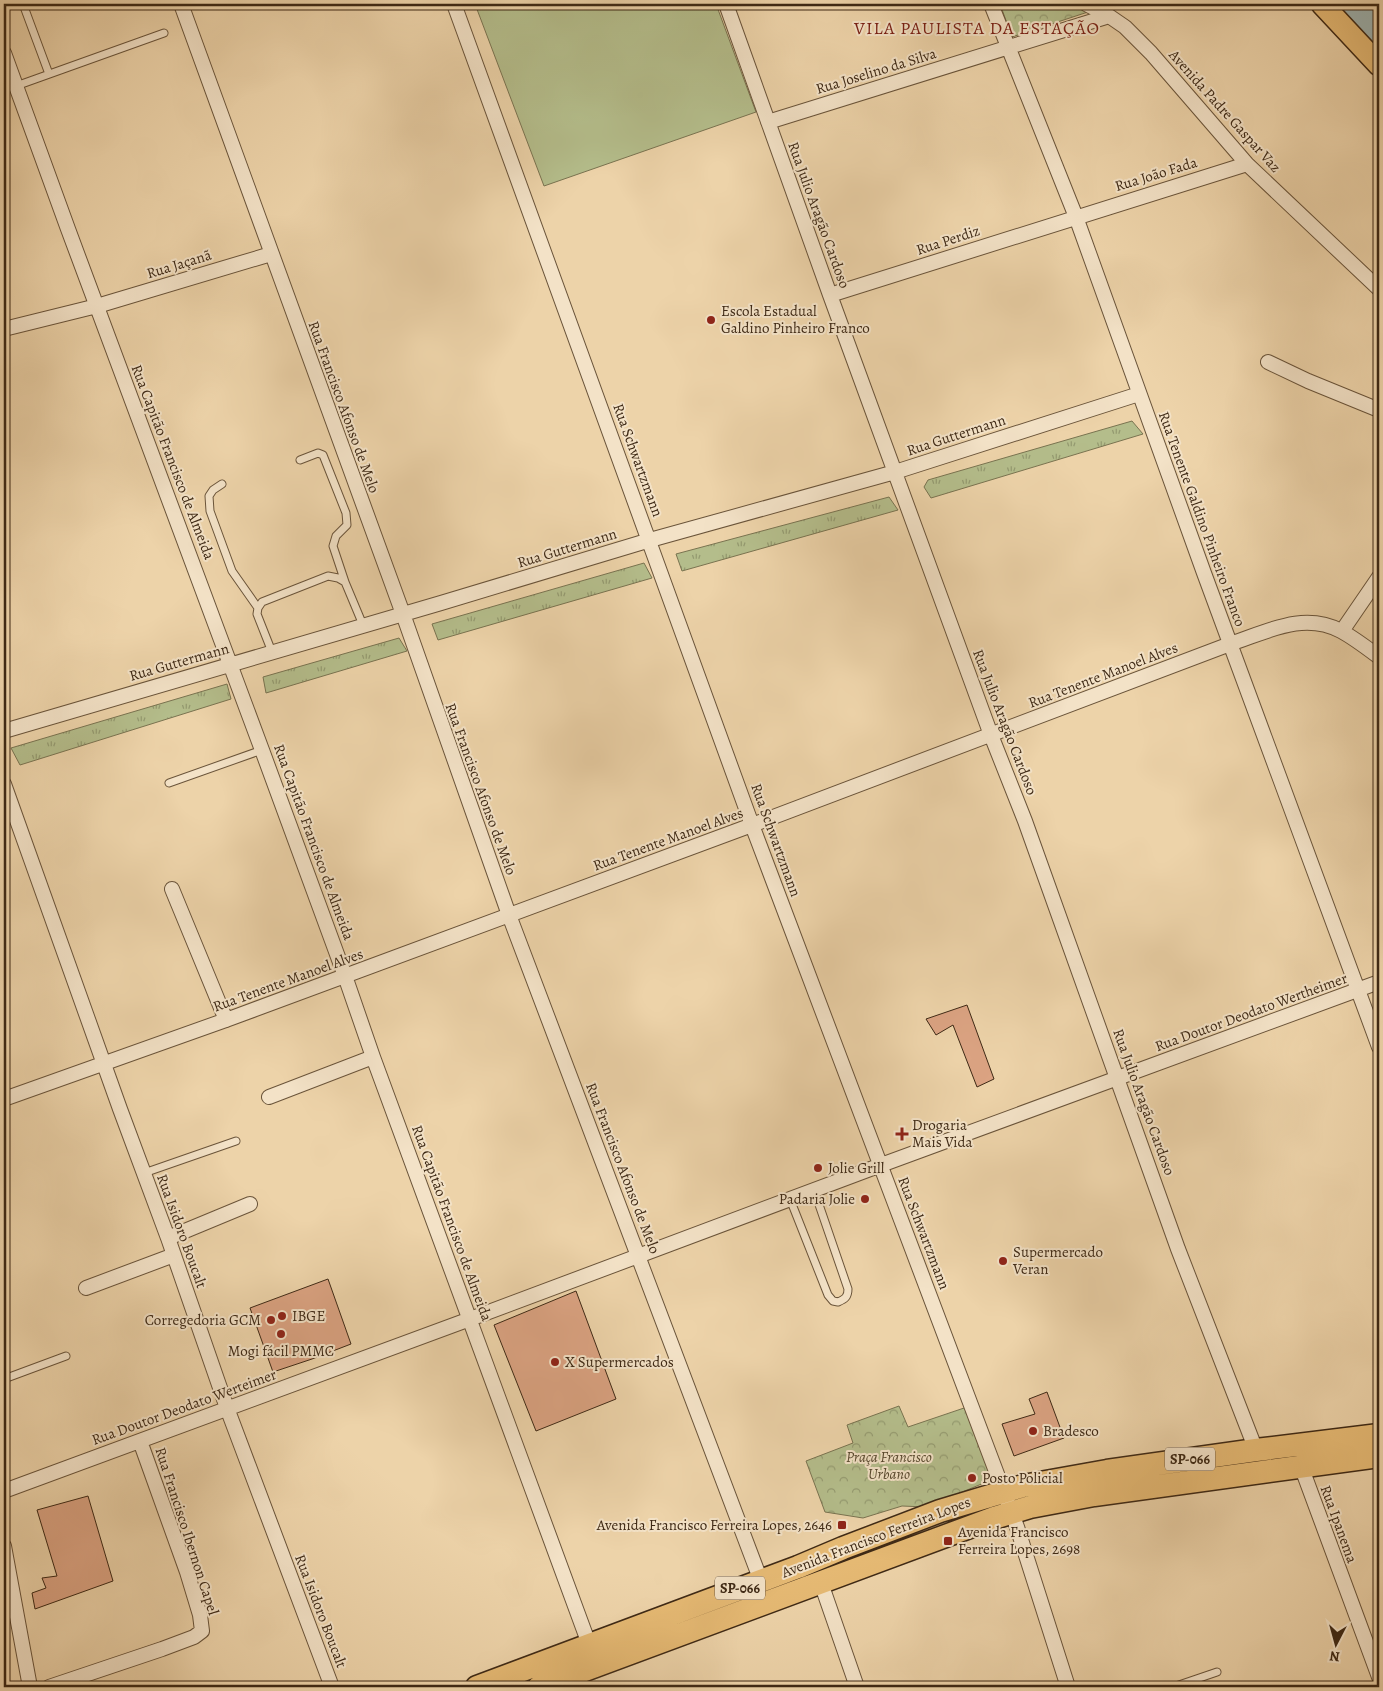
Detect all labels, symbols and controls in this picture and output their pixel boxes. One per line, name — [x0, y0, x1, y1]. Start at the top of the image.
district label: VILA PAULISTA DA ESTAÇÃO — [853, 16, 1100, 40]
street label: Rua Joselino da Silva — [813, 43, 939, 99]
street label: Avenida Padre Gaspar Vaz — [1164, 45, 1286, 177]
street label: Rua Julio Aragão Cardoso — [783, 139, 855, 291]
street label: Rua João Fada — [1112, 152, 1200, 196]
street label: Rua Perdiz — [914, 220, 983, 260]
street label: Rua Jaçanã — [144, 245, 214, 283]
place label: Escola Estadual Galdino Pinheiro Franco — [721, 301, 870, 338]
marker: Escola Estadual Galdino Pinheiro Franco — [705, 314, 717, 326]
street label: Rua Francisco Afonso de Melo — [304, 318, 384, 496]
street label: Rua Capitão Francisco de Almeida — [126, 362, 220, 562]
street label: Rua Schwartzmann — [608, 400, 668, 520]
street label: Rua Tenente Galdino Pinheiro Franco — [1154, 409, 1250, 629]
street label: Rua Guttermann — [904, 410, 1008, 460]
street label: Rua Guttermann — [515, 523, 619, 573]
street label: Rua Tenente Manoel Alves — [1025, 637, 1181, 713]
street label: Rua Guttermann — [127, 638, 231, 686]
street label: Rua Julio Aragão Cardoso — [968, 646, 1042, 798]
street label: Rua Francisco Afonso de Melo — [441, 700, 521, 878]
street label: Rua Capitão Francisco de Almeida — [269, 741, 359, 943]
street label: Rua Schwartzmann — [746, 780, 806, 900]
street label: Rua Tenente Manoel Alves — [590, 802, 746, 876]
street label: Rua Tenente Manoel Alves — [210, 943, 366, 1017]
street label: Rua Doutor Deodato Wertheimer — [1152, 968, 1350, 1056]
street label: Rua Julio Aragão Cardoso — [1108, 1026, 1180, 1178]
street label: Rua Francisco Afonso de Melo — [581, 1080, 665, 1256]
place label: Drogaria Mais Vida — [912, 1115, 973, 1152]
street label: Rua Capitão Francisco de Almeida — [407, 1122, 497, 1324]
marker: Drogaria Mais Vida — [896, 1128, 908, 1140]
place label: Jolie Grill — [828, 1158, 885, 1178]
marker: Jolie Grill — [812, 1162, 824, 1174]
street label: Rua Isidoro Boucalt — [152, 1171, 212, 1291]
street label: Rua Schwartzmann — [893, 1174, 955, 1292]
place label: Padaria Jolie — [779, 1189, 855, 1209]
marker: Padaria Jolie — [859, 1193, 871, 1205]
place label: Supermercado Veran — [1012, 1242, 1103, 1279]
marker: Supermercado Veran — [997, 1255, 1009, 1267]
place label: IBGE — [292, 1306, 325, 1326]
place label: Corregedoria GCM — [145, 1310, 261, 1330]
marker: IBGE — [276, 1310, 288, 1322]
marker: Corregedoria GCM — [265, 1314, 277, 1326]
marker: Mogi fácil PMMC — [275, 1328, 287, 1340]
place label: Mogi fácil PMMC — [228, 1341, 334, 1361]
place label: X Supermercados — [565, 1352, 674, 1372]
marker: X Supermercados — [549, 1356, 561, 1368]
street label: Rua Doutor Deodato Werteimer — [89, 1364, 279, 1450]
place label: Bradesco — [1043, 1421, 1099, 1441]
marker: Bradesco — [1027, 1425, 1039, 1437]
street label: Rua Francisco Ibernon Capel — [150, 1445, 224, 1618]
park label: Praça Francisco Urbano — [846, 1447, 932, 1484]
road number: SP-066 — [1165, 1448, 1215, 1470]
place label: Posto Policial — [982, 1468, 1063, 1488]
marker: Posto Policial — [966, 1472, 978, 1484]
street label: Rua Ipanema — [1316, 1482, 1362, 1566]
street label: Avenida Francisco Ferreira Lopes — [778, 1492, 973, 1583]
place label: Avenida Francisco Ferreira Lopes, 2646 — [596, 1515, 832, 1535]
marker: Avenida Francisco Ferreira Lopes, 2646 — [836, 1519, 848, 1531]
place label: Avenida Francisco Ferreira Lopes, 2698 — [957, 1522, 1080, 1559]
marker: Avenida Francisco Ferreira Lopes, 2698 — [942, 1535, 954, 1547]
street label: Rua Isidoro Boucalt — [290, 1551, 352, 1671]
road number: SP-066 — [715, 1576, 765, 1600]
north arrow — [1310, 1618, 1360, 1668]
text: N — [1329, 1646, 1341, 1666]

